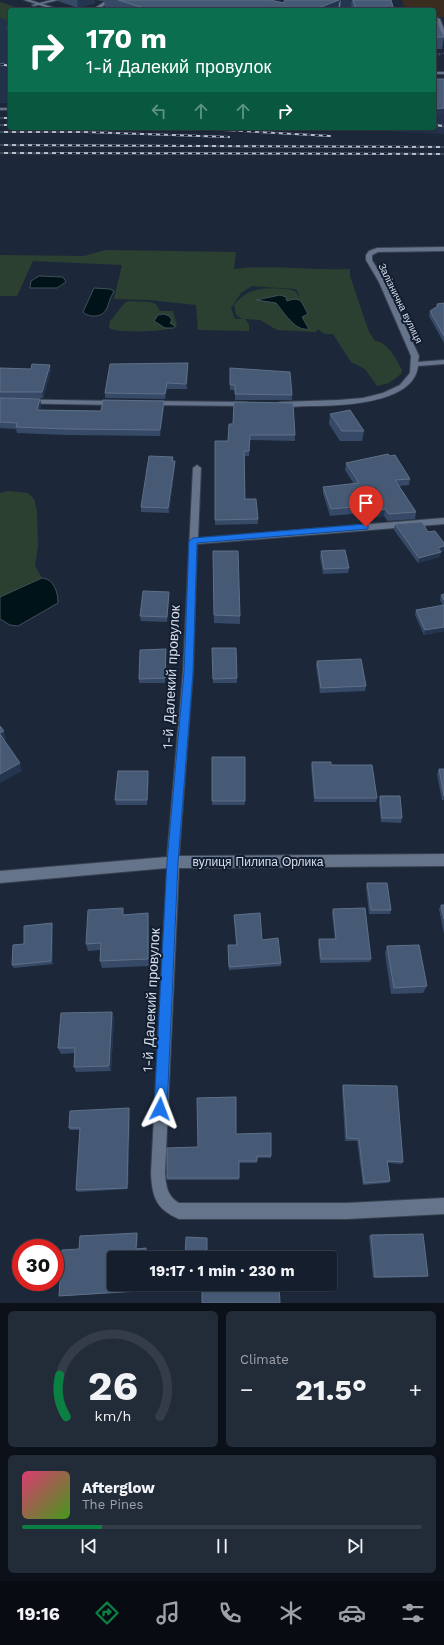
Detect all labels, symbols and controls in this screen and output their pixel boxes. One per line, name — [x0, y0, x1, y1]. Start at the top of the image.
text: 170 m — [86, 22, 167, 55]
icon: right — [20, 24, 72, 76]
text: 1-й Далекий провулок — [86, 56, 271, 77]
icon: left — [148, 100, 170, 122]
icon: ahead — [190, 100, 212, 122]
icon: ahead — [232, 100, 254, 122]
icon: right — [274, 100, 296, 122]
street label: Залізнична вулиця — [376, 261, 425, 345]
pin — [349, 486, 383, 527]
icon: arrive — [355, 492, 377, 514]
street label: 1-й Далекий провулок — [159, 604, 183, 749]
street label: вулиця Пилипа Орлика — [193, 855, 324, 869]
street label: 1-й Далекий провулок — [139, 927, 163, 1072]
position arrow — [139, 1088, 181, 1130]
speed limit sign: 30 — [12, 1239, 64, 1291]
text: 19:17 · 1 min · 230 m — [149, 1262, 295, 1280]
text: Climate — [240, 1352, 289, 1367]
text: 26 — [88, 1361, 138, 1410]
text: 21.5° — [295, 1372, 367, 1407]
text: − — [240, 1377, 253, 1402]
text: + — [409, 1377, 422, 1402]
text: km/h — [95, 1408, 131, 1424]
text: Afterglow — [82, 1479, 155, 1497]
text: The Pines — [82, 1497, 143, 1512]
icon: previous — [78, 1535, 100, 1557]
icon: pause — [211, 1535, 233, 1557]
icon: next — [344, 1535, 366, 1557]
icon: directions — [93, 1599, 121, 1627]
icon: music — [154, 1599, 182, 1627]
icon: phone — [216, 1599, 244, 1627]
icon: climate — [277, 1599, 305, 1627]
icon: car — [338, 1599, 366, 1627]
icon: filters — [399, 1599, 427, 1627]
text: 19:16 — [17, 1603, 60, 1624]

